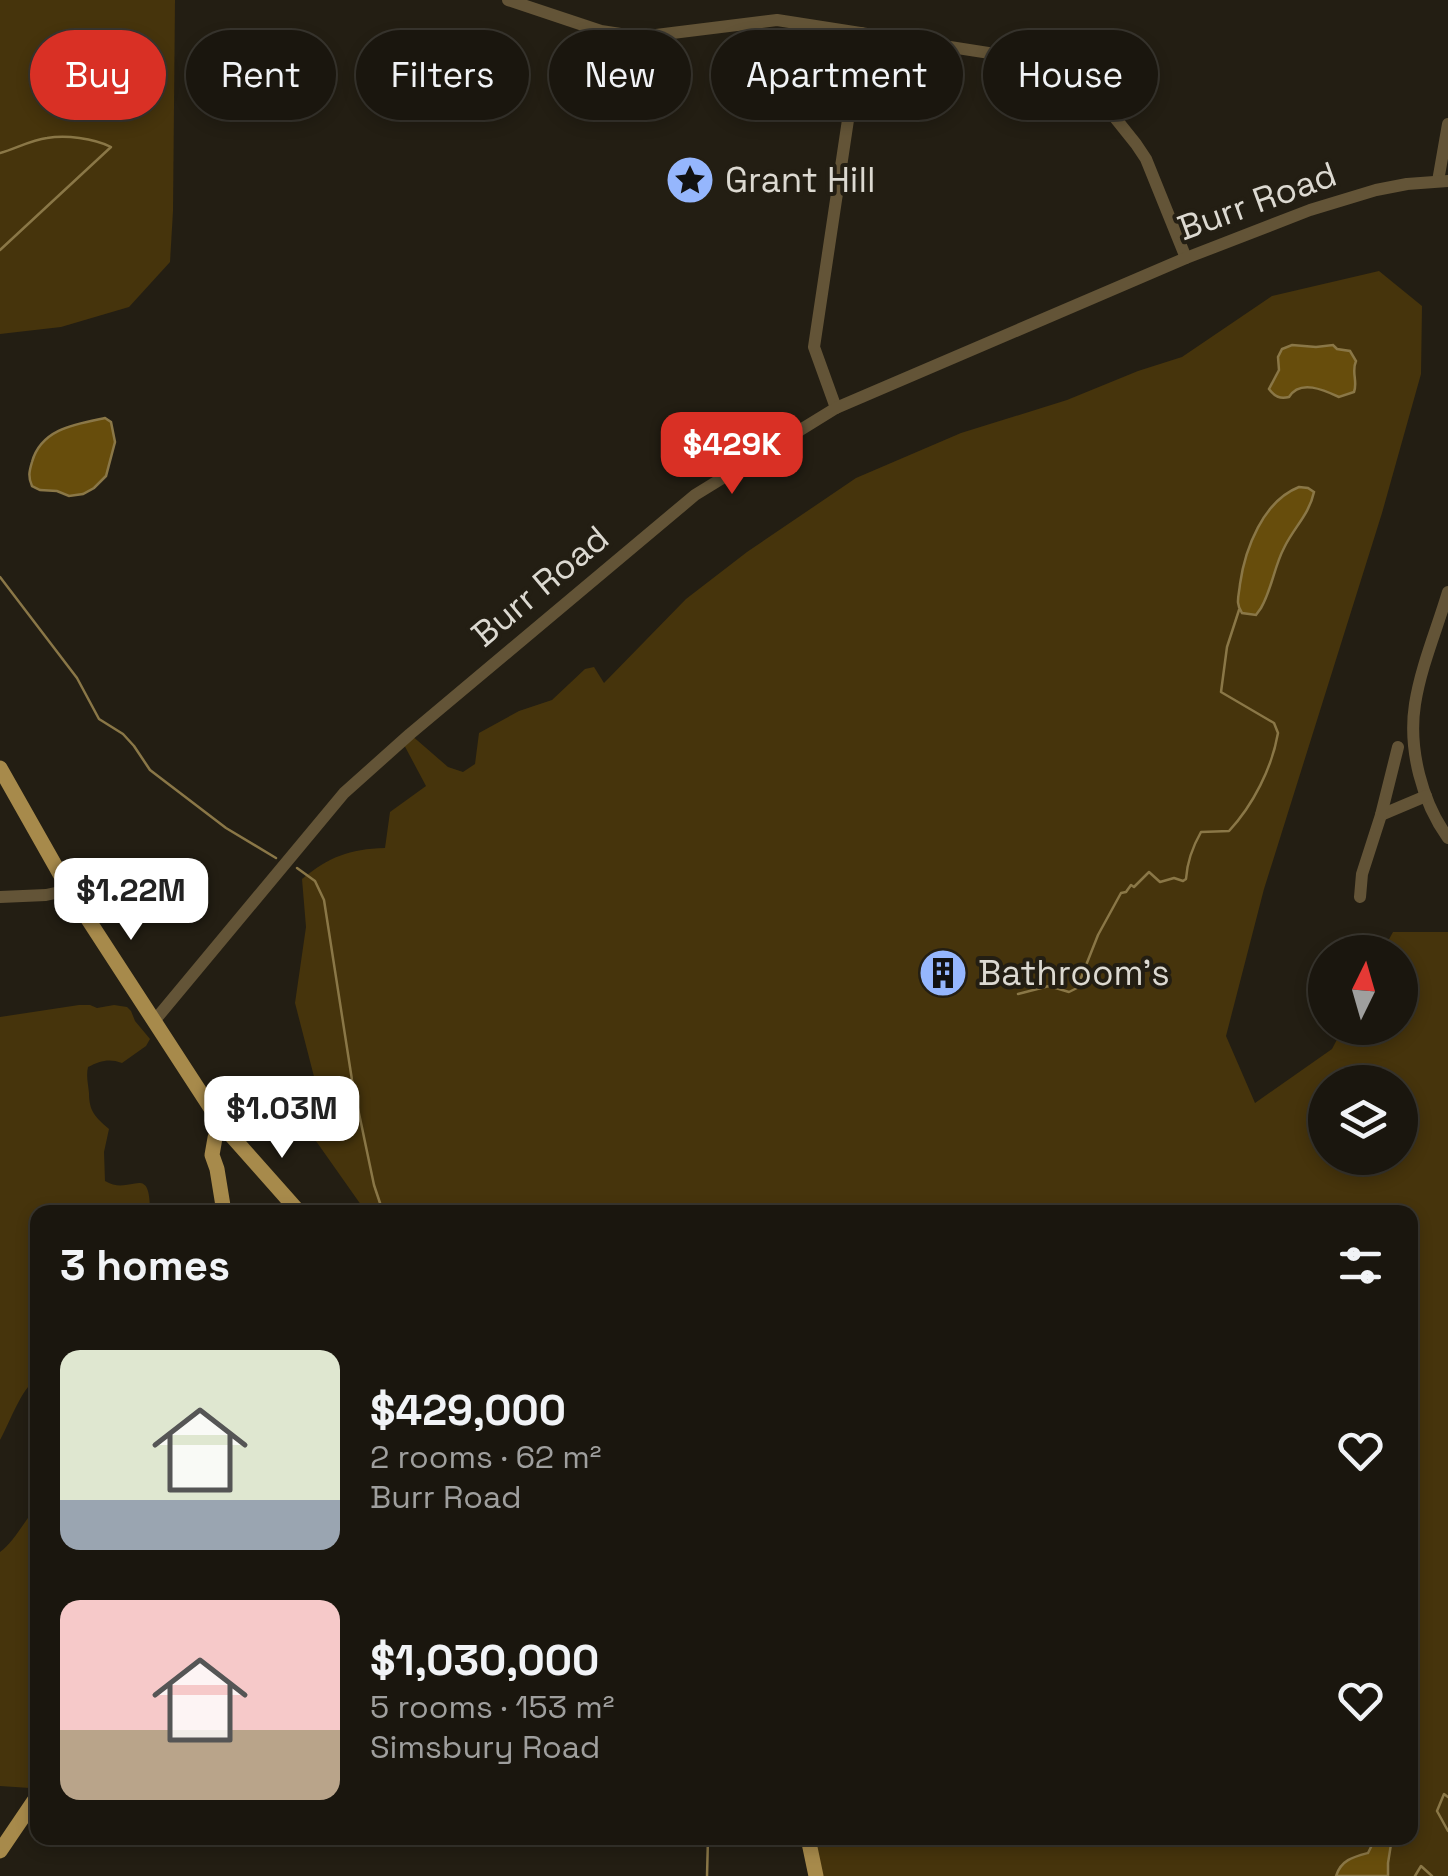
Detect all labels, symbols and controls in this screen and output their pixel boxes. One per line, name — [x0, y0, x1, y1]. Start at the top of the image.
chip: Buy — [30, 30, 166, 120]
chip: Rent — [186, 30, 336, 120]
chip: Filters — [356, 30, 529, 120]
chip: New — [549, 30, 691, 120]
chip: Apartment — [711, 30, 963, 120]
chip: House — [983, 30, 1158, 120]
street label: Burr Road — [1172, 152, 1342, 250]
place icon: Grant Hill — [664, 154, 716, 206]
place label: Grant Hill — [725, 158, 876, 202]
pin: $429K — [662, 412, 802, 497]
text: $429K — [683, 424, 781, 464]
street label: Burr Road — [462, 516, 618, 656]
pin: $1.22M — [50, 858, 212, 943]
text: $1.22M — [76, 870, 186, 910]
north arrow — [1308, 935, 1418, 1045]
map controls — [1308, 935, 1418, 1175]
building icon: Bathroom's — [917, 947, 969, 999]
place label: Bathroom's — [978, 951, 1170, 995]
button: layers — [1308, 1065, 1418, 1175]
pin: $1.03M — [201, 1076, 363, 1161]
text: $1.03M — [226, 1088, 338, 1128]
icon: filters — [1333, 1238, 1388, 1293]
text: 3 homes — [60, 1239, 230, 1292]
text: $429,000 — [370, 1384, 566, 1437]
icon: home — [140, 1390, 260, 1510]
icon: heart — [1333, 1423, 1388, 1478]
text: 2 rooms · 62 m² — [370, 1437, 602, 1477]
text: Burr Road — [370, 1477, 522, 1517]
text: $1,030,000 — [370, 1634, 599, 1687]
icon: home — [140, 1640, 260, 1760]
icon: heart — [1333, 1673, 1388, 1728]
text: 5 rooms · 153 m² — [370, 1687, 615, 1727]
text: Simsbury Road — [370, 1727, 600, 1767]

